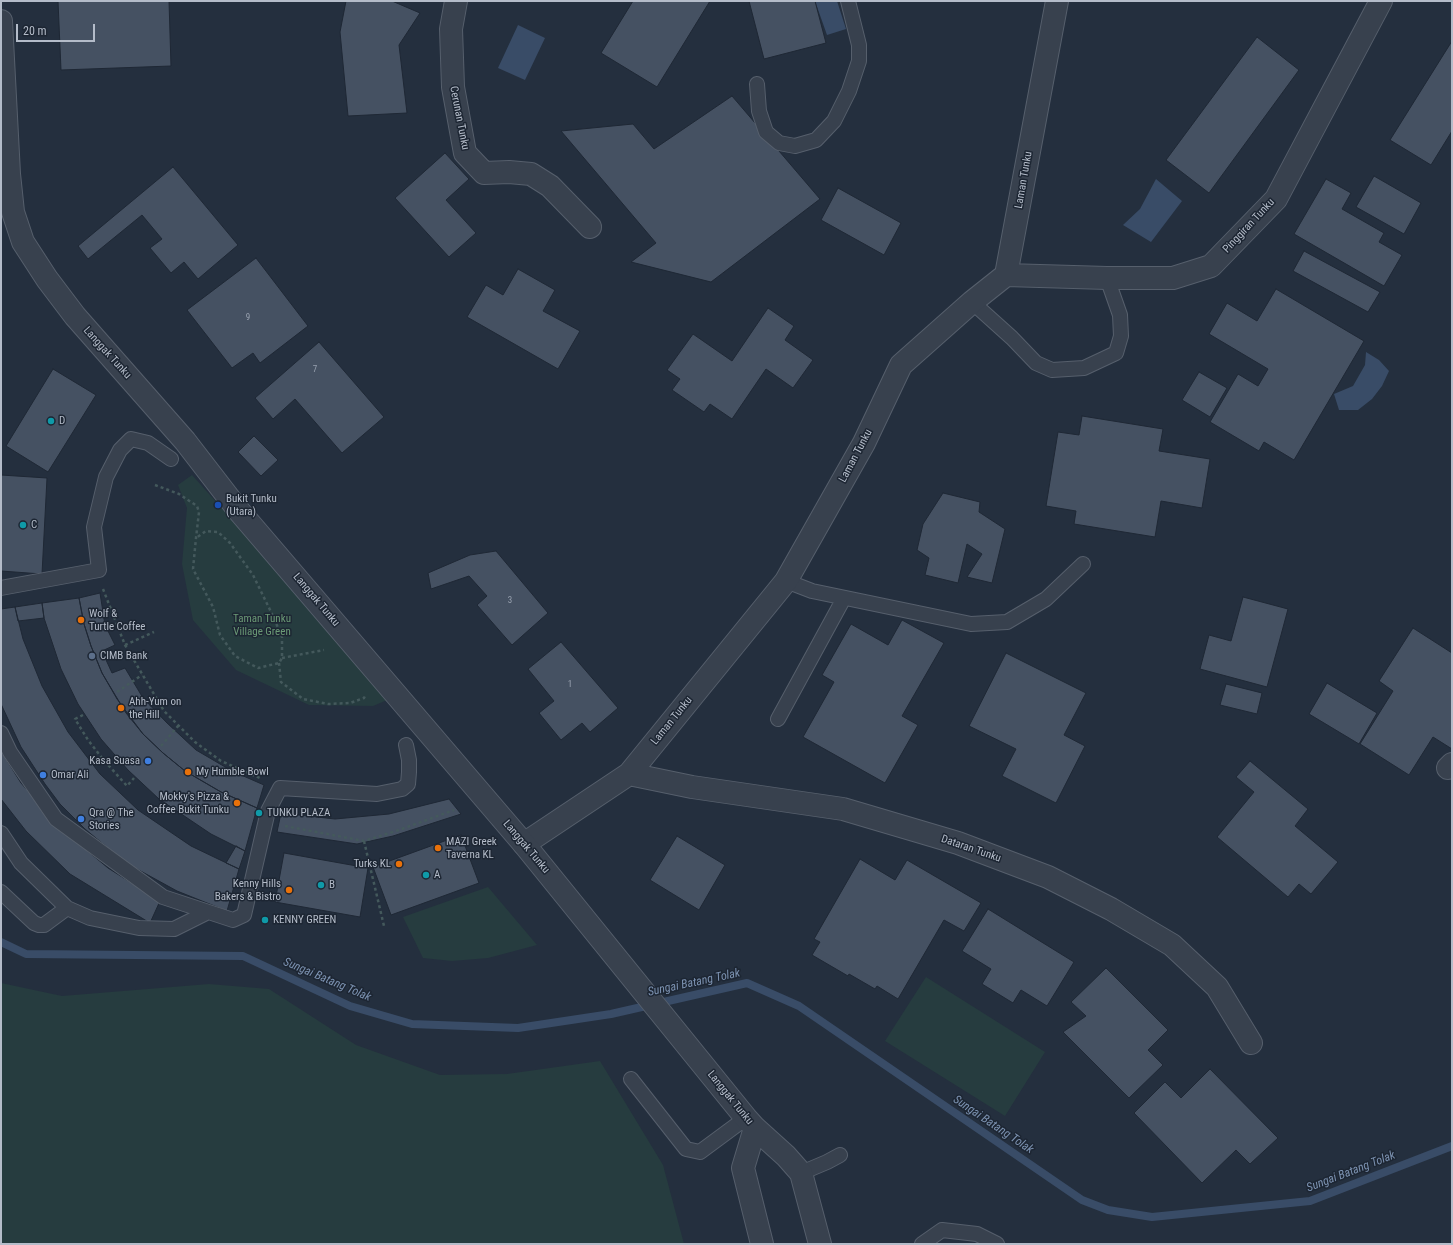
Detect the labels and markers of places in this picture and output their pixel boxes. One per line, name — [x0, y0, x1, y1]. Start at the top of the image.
place label: D — [59, 414, 65, 428]
marker: D — [46, 416, 56, 426]
place label: Bukit Tunku (Utara) — [226, 492, 277, 518]
marker: Bukit Tunku (Utara) — [213, 500, 223, 510]
place label: C — [31, 518, 37, 532]
marker: C — [18, 520, 28, 530]
place label: Wolf & Turtle Coffee — [89, 607, 146, 633]
marker: Wolf & Turtle Coffee — [76, 615, 86, 625]
place label: CIMB Bank — [100, 649, 147, 663]
marker: CIMB Bank — [87, 651, 97, 661]
place label: Ahh-Yum on the Hill — [129, 695, 181, 721]
marker: Ahh-Yum on the Hill — [116, 703, 126, 713]
place label: Kasa Suasa — [89, 754, 140, 768]
marker: Kasa Suasa — [143, 756, 153, 766]
place label: My Humble Bowl — [196, 765, 269, 779]
marker: My Humble Bowl — [183, 767, 193, 777]
place label: Omar Ali — [51, 768, 88, 782]
marker: Omar Ali — [38, 770, 48, 780]
place label: Mokky's Pizza & Coffee Bukit Tunku — [147, 790, 229, 816]
marker: Mokky's Pizza & Coffee Bukit Tunku — [232, 798, 242, 808]
place label: Qra @ The Stories — [89, 806, 134, 832]
place label: TUNKU PLAZA — [267, 806, 330, 820]
marker: TUNKU PLAZA — [254, 808, 264, 818]
marker: Qra @ The Stories — [76, 814, 86, 824]
place label: MAZI Greek Taverna KL — [446, 835, 497, 861]
marker: MAZI Greek Taverna KL — [433, 843, 443, 853]
place label: Turks KL — [353, 857, 391, 871]
marker: Turks KL — [394, 859, 404, 869]
place label: A — [434, 868, 440, 882]
marker: A — [421, 870, 431, 880]
place label: Kenny Hills Bakers & Bistro — [215, 877, 281, 903]
place label: B — [329, 878, 335, 892]
marker: B — [316, 880, 326, 890]
marker: Kenny Hills Bakers & Bistro — [284, 885, 294, 895]
place label: KENNY GREEN — [273, 913, 336, 927]
marker: KENNY GREEN — [260, 915, 270, 925]

